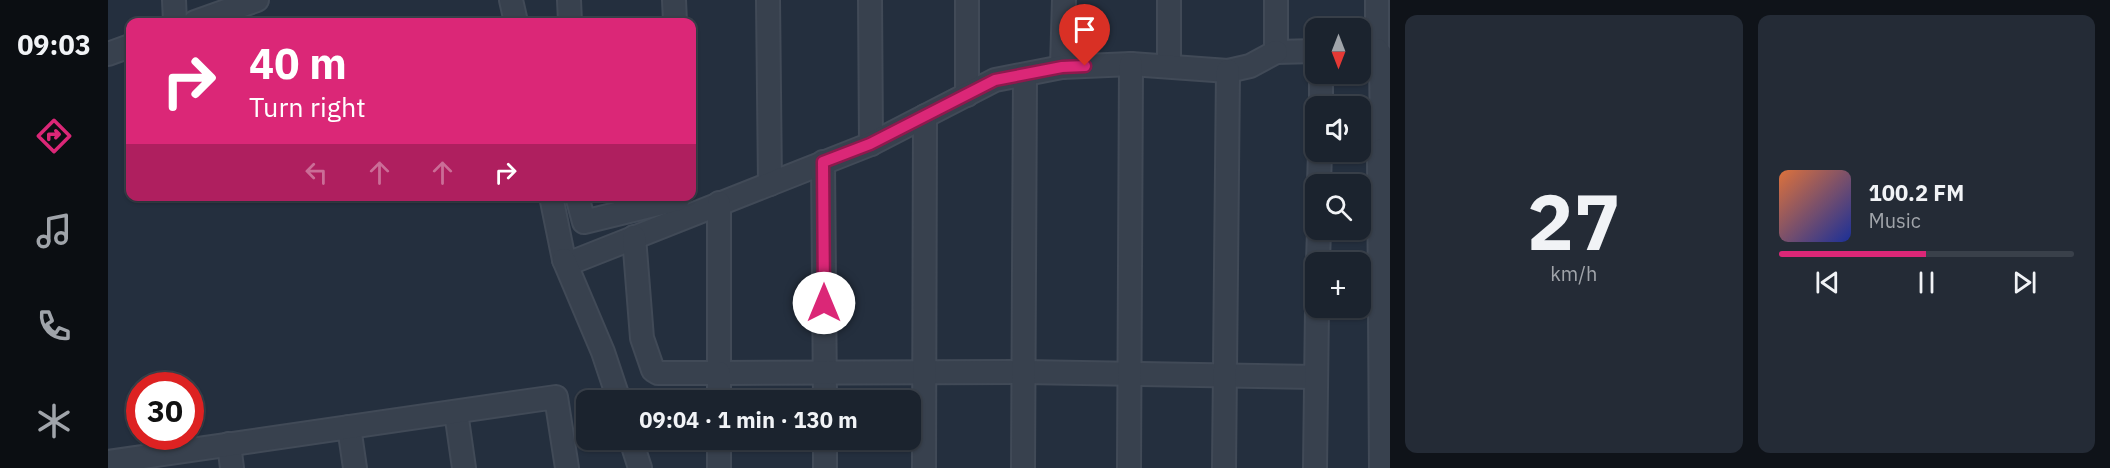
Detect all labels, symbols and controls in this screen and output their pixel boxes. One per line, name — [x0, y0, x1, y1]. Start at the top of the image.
pin — [1059, 4, 1110, 66]
icon: arrive — [1068, 13, 1101, 46]
north arrow — [1305, 18, 1371, 84]
map controls — [1305, 18, 1371, 318]
text: 09:03 — [17, 27, 91, 62]
text: 40 m — [249, 36, 347, 91]
icon: right — [150, 42, 228, 120]
text: Turn right — [249, 89, 366, 124]
button: sound — [1305, 96, 1371, 162]
icon: directions — [33, 115, 75, 157]
icon: left — [300, 156, 333, 189]
icon: ahead — [363, 156, 396, 189]
icon: ahead — [426, 156, 459, 189]
icon: right — [489, 156, 522, 189]
text: 27 — [1527, 170, 1621, 271]
button: search — [1305, 174, 1371, 240]
text: 100.2 FM — [1869, 178, 1964, 207]
text: Music — [1869, 207, 1921, 234]
icon: music — [33, 210, 75, 252]
button: + — [1305, 252, 1371, 318]
text: km/h — [1550, 260, 1597, 287]
icon: previous — [1811, 266, 1844, 299]
icon: pause — [1910, 266, 1943, 299]
icon: next — [2008, 266, 2041, 299]
position arrow — [792, 271, 856, 335]
icon: phone — [33, 305, 75, 347]
speed limit sign: 30 — [126, 372, 204, 450]
icon: climate — [33, 400, 75, 442]
text: 09:04 · 1 min · 130 m — [639, 405, 858, 434]

